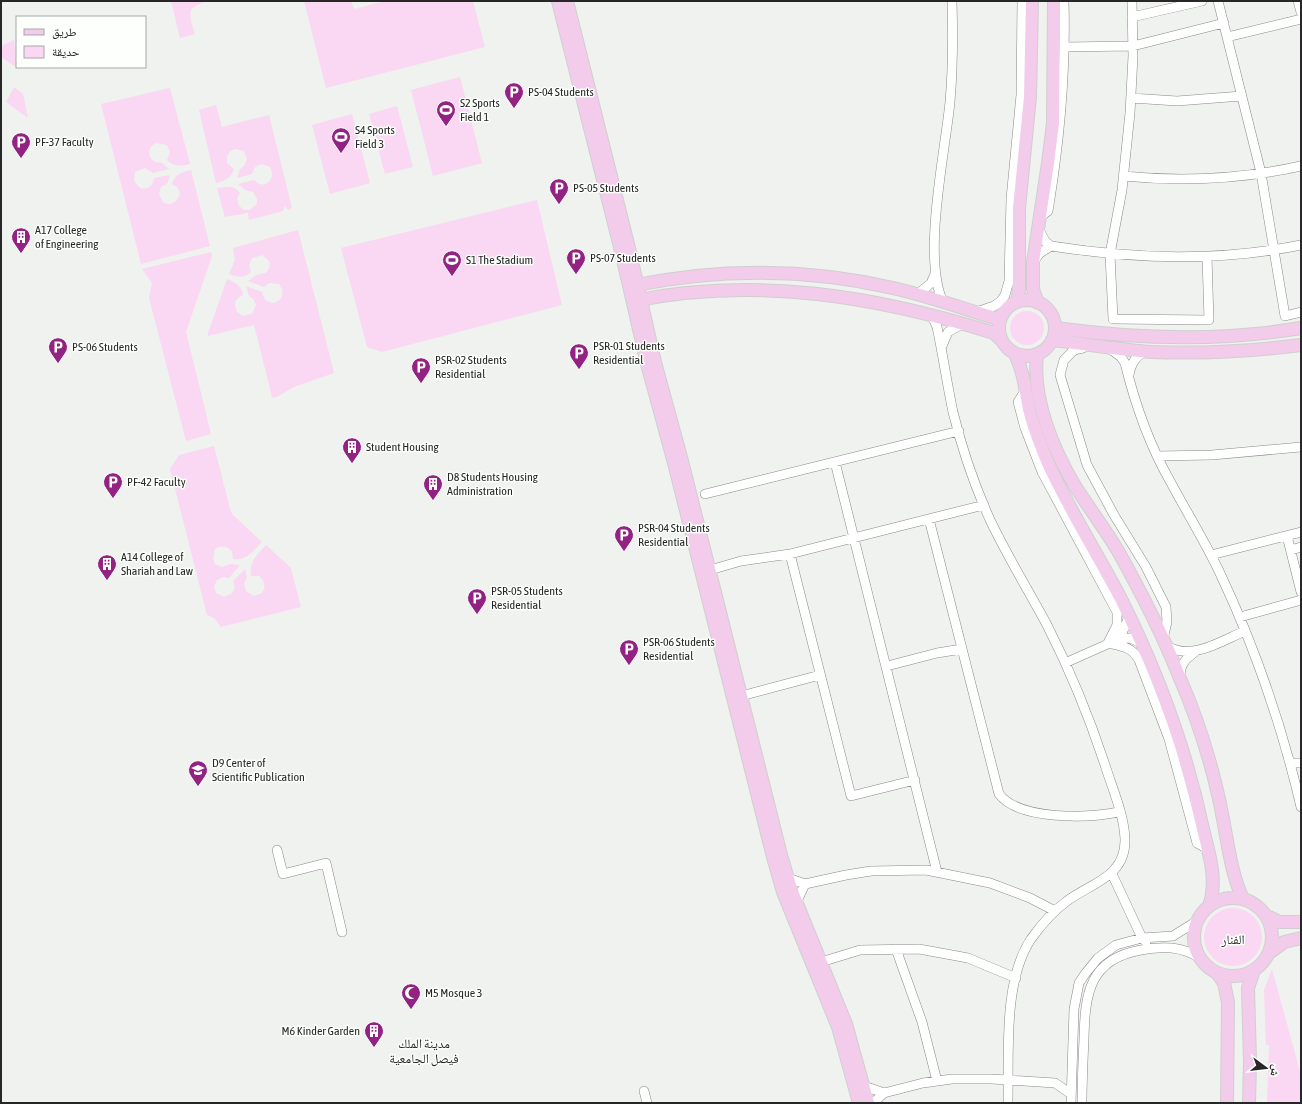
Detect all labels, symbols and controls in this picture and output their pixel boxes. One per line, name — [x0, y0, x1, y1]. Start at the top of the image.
legend — [16, 16, 146, 68]
text: طريق — [52, 25, 77, 39]
text: حديقة — [52, 45, 80, 59]
parking icon: PS-04 Students — [503, 81, 525, 109]
place label: PS-04 Students — [528, 85, 594, 99]
place label: S2 Sports Field 1 — [460, 96, 500, 124]
sports icon: S2 Sports Field 1 — [435, 99, 457, 127]
place label: S4 Sports Field 3 — [355, 123, 395, 151]
sports icon: S4 Sports Field 3 — [330, 126, 352, 154]
parking icon: PF-37 Faculty — [10, 131, 32, 159]
place label: PF-37 Faculty — [35, 135, 94, 149]
parking icon: PS-05 Students — [548, 177, 570, 205]
place label: PS-05 Students — [573, 181, 639, 195]
place label: A17 College of Engineering — [35, 223, 99, 251]
building icon: A17 College of Engineering — [10, 226, 32, 254]
parking icon: PS-07 Students — [565, 247, 587, 275]
sports icon: S1 The Stadium — [441, 249, 463, 277]
place label: PS-07 Students — [590, 251, 656, 265]
place label: S1 The Stadium — [466, 253, 533, 267]
parking icon: PS-06 Students — [47, 336, 69, 364]
place label: PSR-01 Students Residential — [593, 339, 665, 367]
place label: PS-06 Students — [72, 340, 138, 354]
parking icon: PSR-01 Students Residential — [568, 342, 590, 370]
place label: PSR-02 Students Residential — [435, 353, 507, 381]
parking icon: PSR-02 Students Residential — [410, 356, 432, 384]
building icon: Student Housing — [341, 436, 363, 464]
place label: Student Housing — [366, 440, 440, 454]
place label: D8 Students Housing Administration — [447, 470, 539, 498]
parking icon: PF-42 Faculty — [102, 471, 124, 499]
building icon: D8 Students Housing Administration — [422, 473, 444, 501]
place label: PF-42 Faculty — [127, 475, 186, 489]
place label: PSR-04 Students Residential — [638, 521, 710, 549]
parking icon: PSR-04 Students Residential — [613, 524, 635, 552]
place label: A14 College of Shariah and Law — [121, 550, 193, 578]
building icon: A14 College of Shariah and Law — [96, 553, 118, 581]
place label: PSR-05 Students Residential — [491, 584, 563, 612]
parking icon: PSR-05 Students Residential — [466, 587, 488, 615]
place label: PSR-06 Students Residential — [643, 635, 715, 663]
parking icon: PSR-06 Students Residential — [618, 638, 640, 666]
place label: D9 Center of Scientific Publication — [212, 756, 305, 784]
school or university icon: D9 Center of Scientific Publication — [187, 759, 209, 787]
district label: الفنار — [1221, 932, 1244, 948]
mosque icon: M5 Mosque 3 — [400, 982, 422, 1010]
place label: M5 Mosque 3 — [425, 986, 482, 1000]
building icon: M6 Kinder Garden — [363, 1020, 385, 1048]
place label: M6 Kinder Garden — [281, 1024, 360, 1038]
district label: مدينة الملك فيصل الجامعية — [389, 1036, 459, 1067]
north arrow — [1246, 1048, 1286, 1088]
text: ش — [1266, 1063, 1283, 1078]

